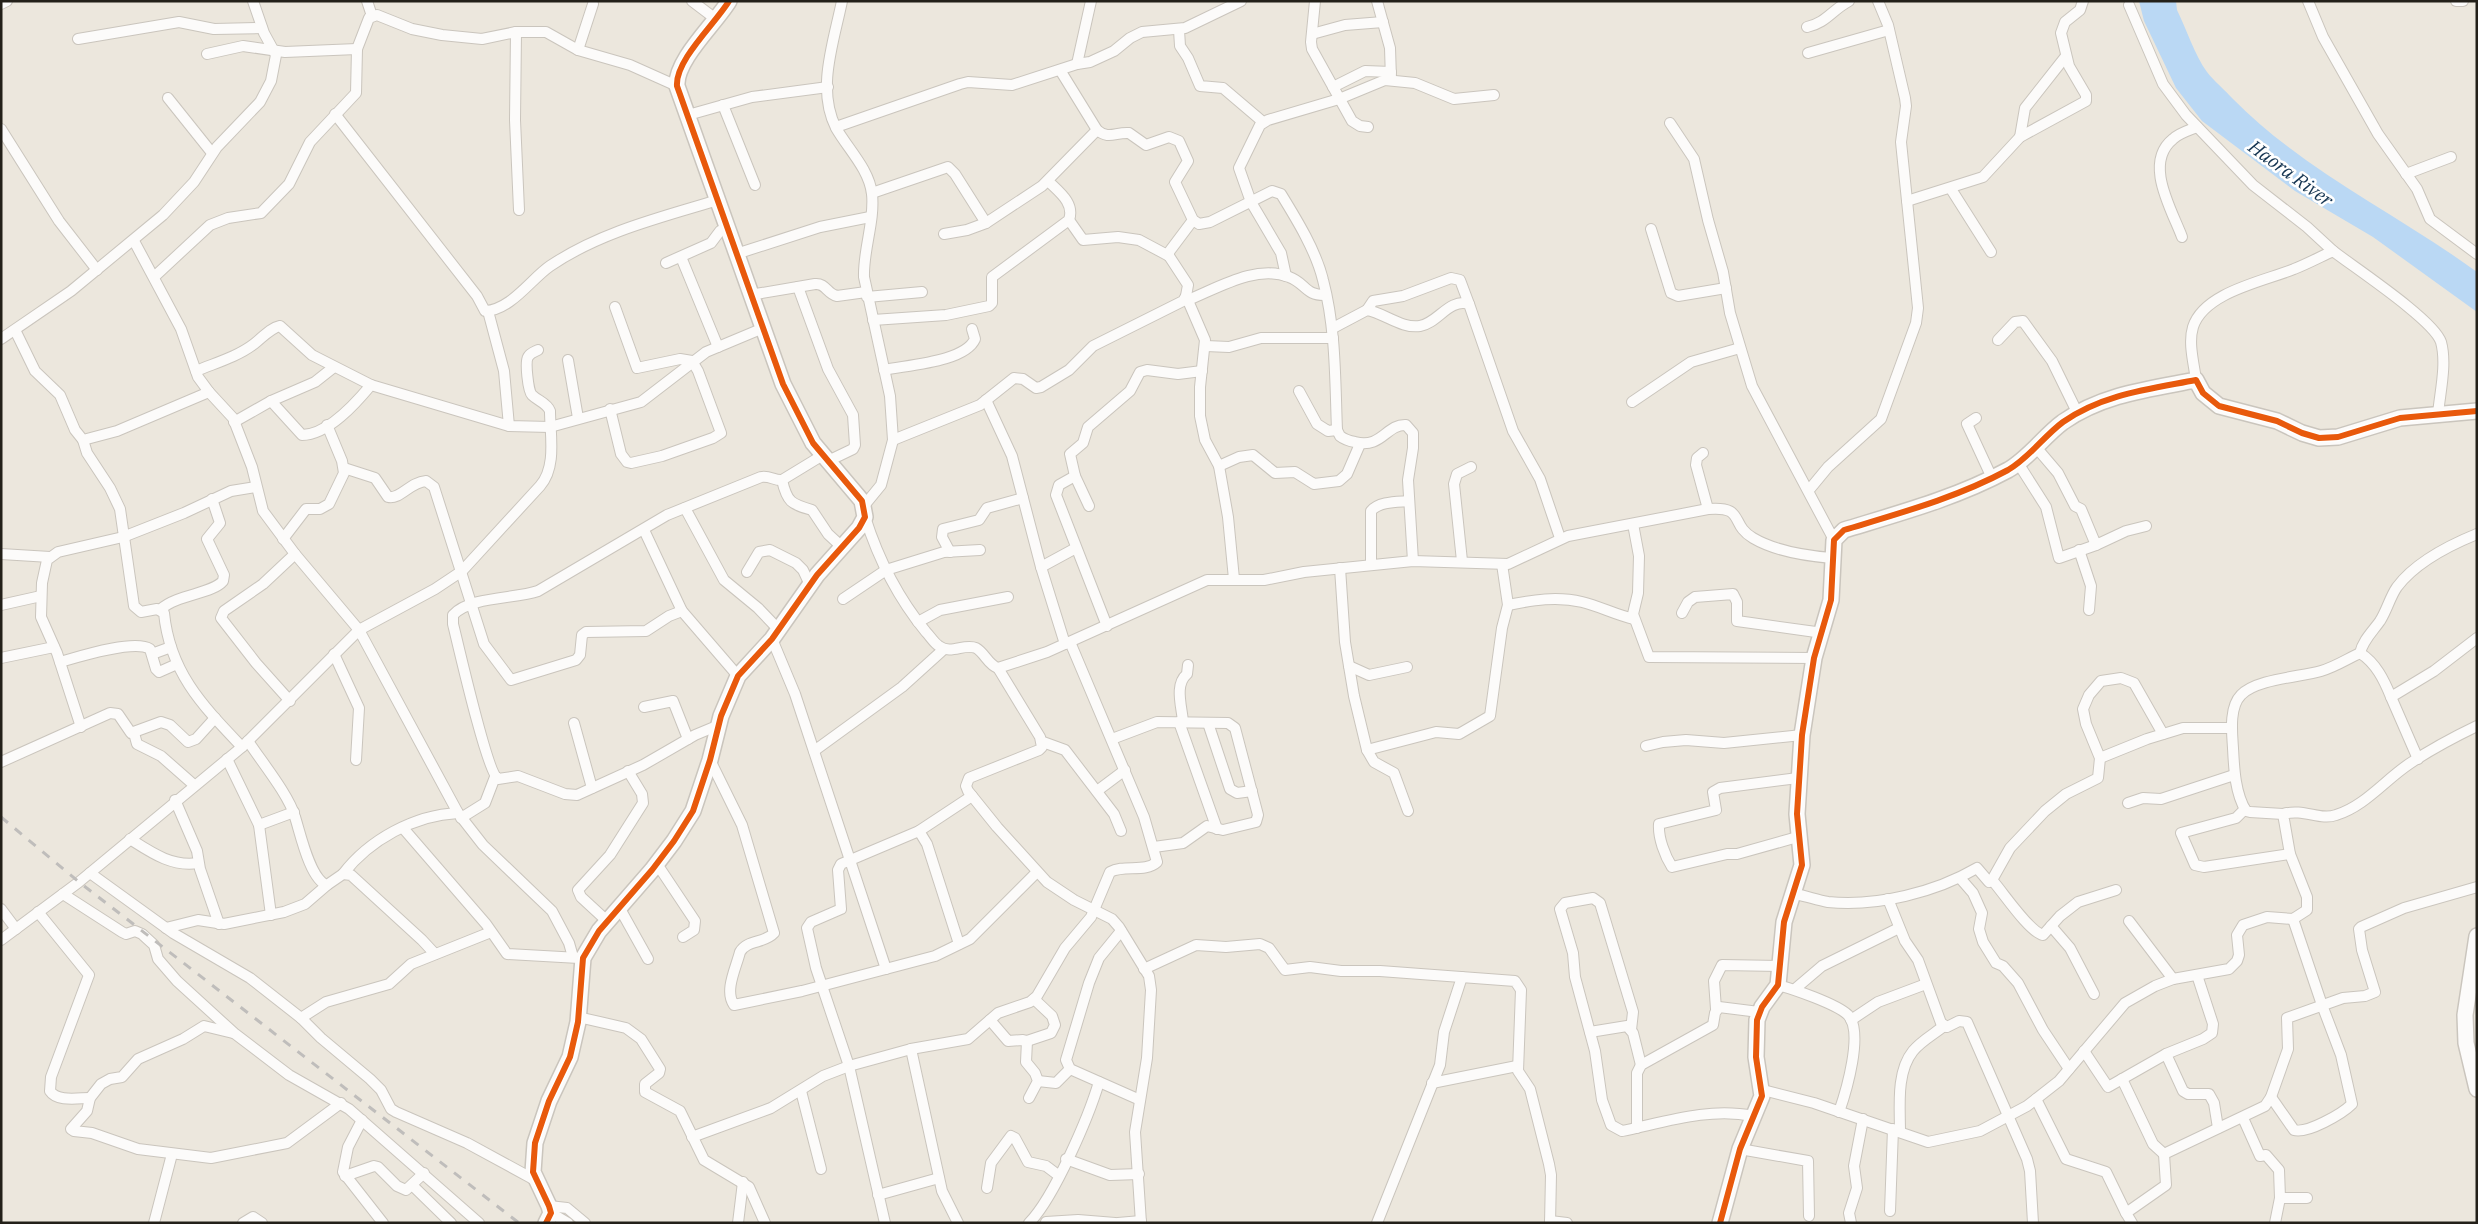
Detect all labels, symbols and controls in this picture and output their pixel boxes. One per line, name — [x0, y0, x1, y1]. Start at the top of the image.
water label: Haora River — [2243, 134, 2339, 212]

